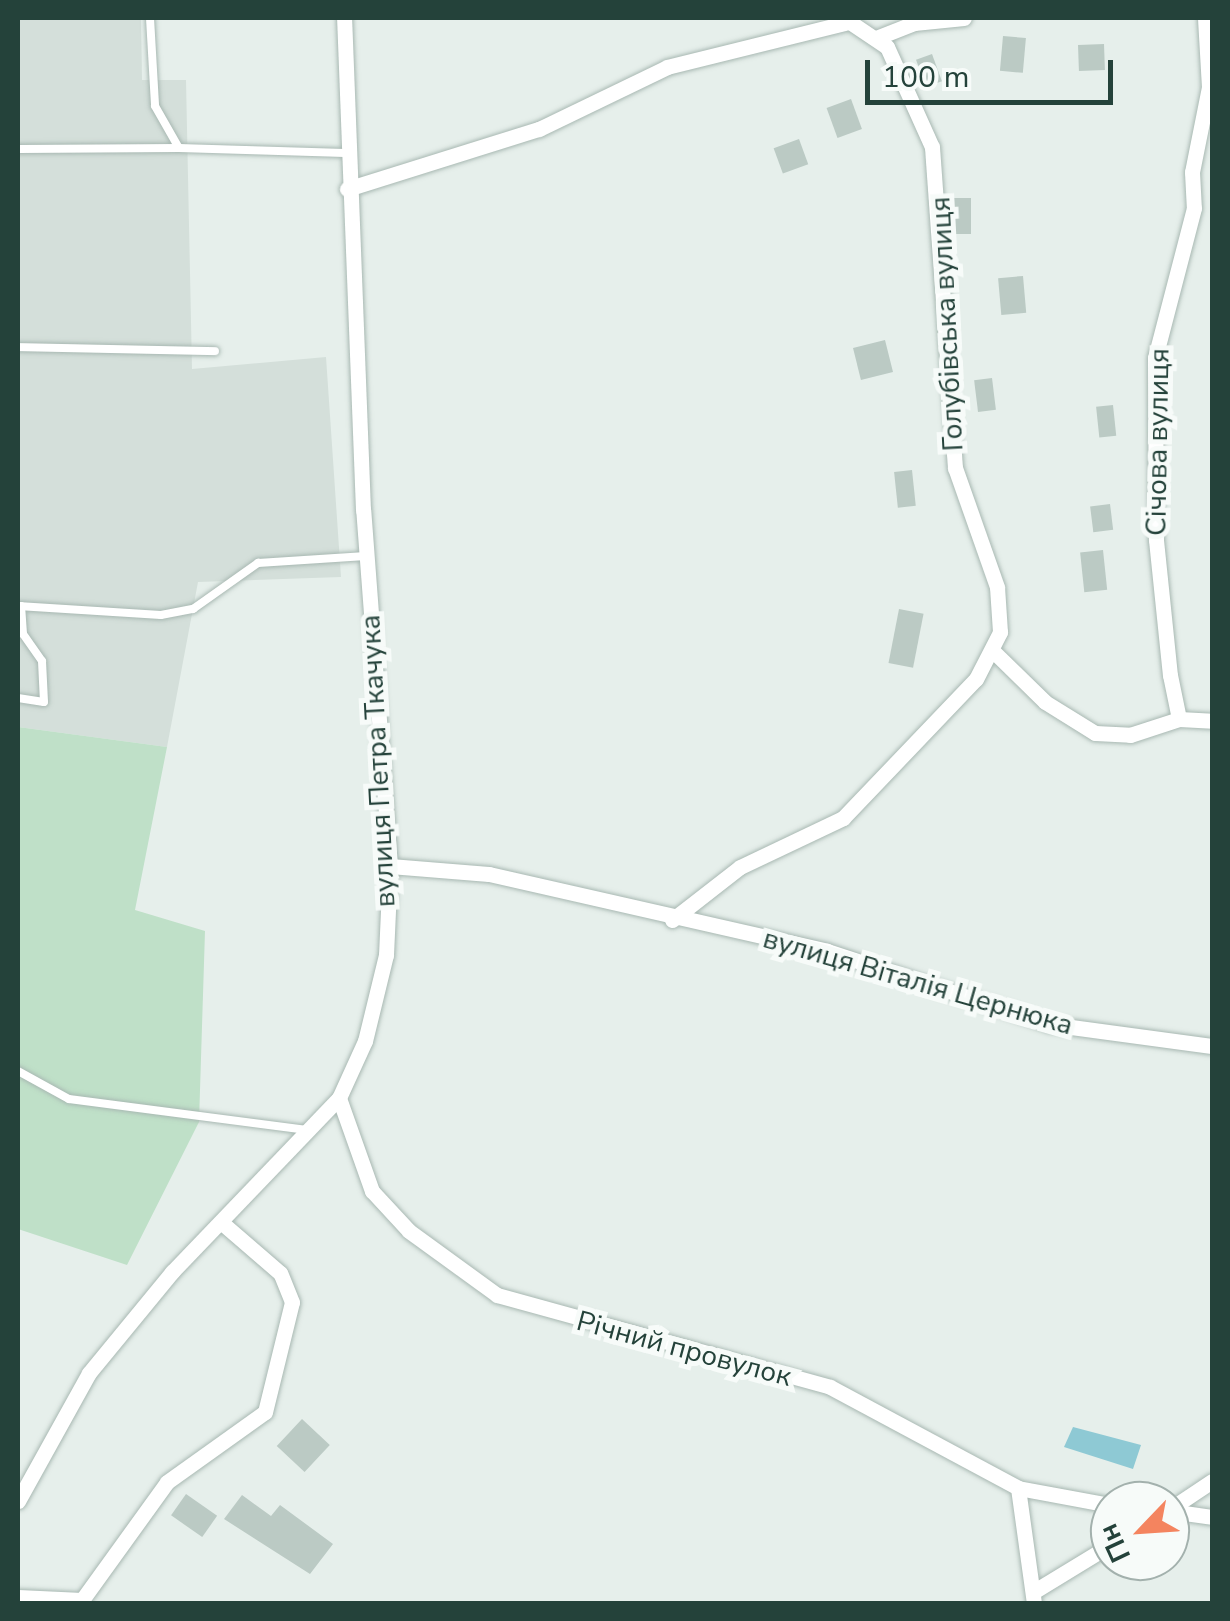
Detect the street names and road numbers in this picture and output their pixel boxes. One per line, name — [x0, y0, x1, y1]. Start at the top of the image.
street label: Голубівська вулиця — [924, 196, 970, 452]
street label: Січова вулиця — [1140, 348, 1176, 536]
street label: вулиця Петра Ткачука — [354, 614, 402, 908]
street label: вулиця Віталія Цернюка — [759, 922, 1077, 1042]
street label: Річний провулок — [573, 1304, 795, 1394]

